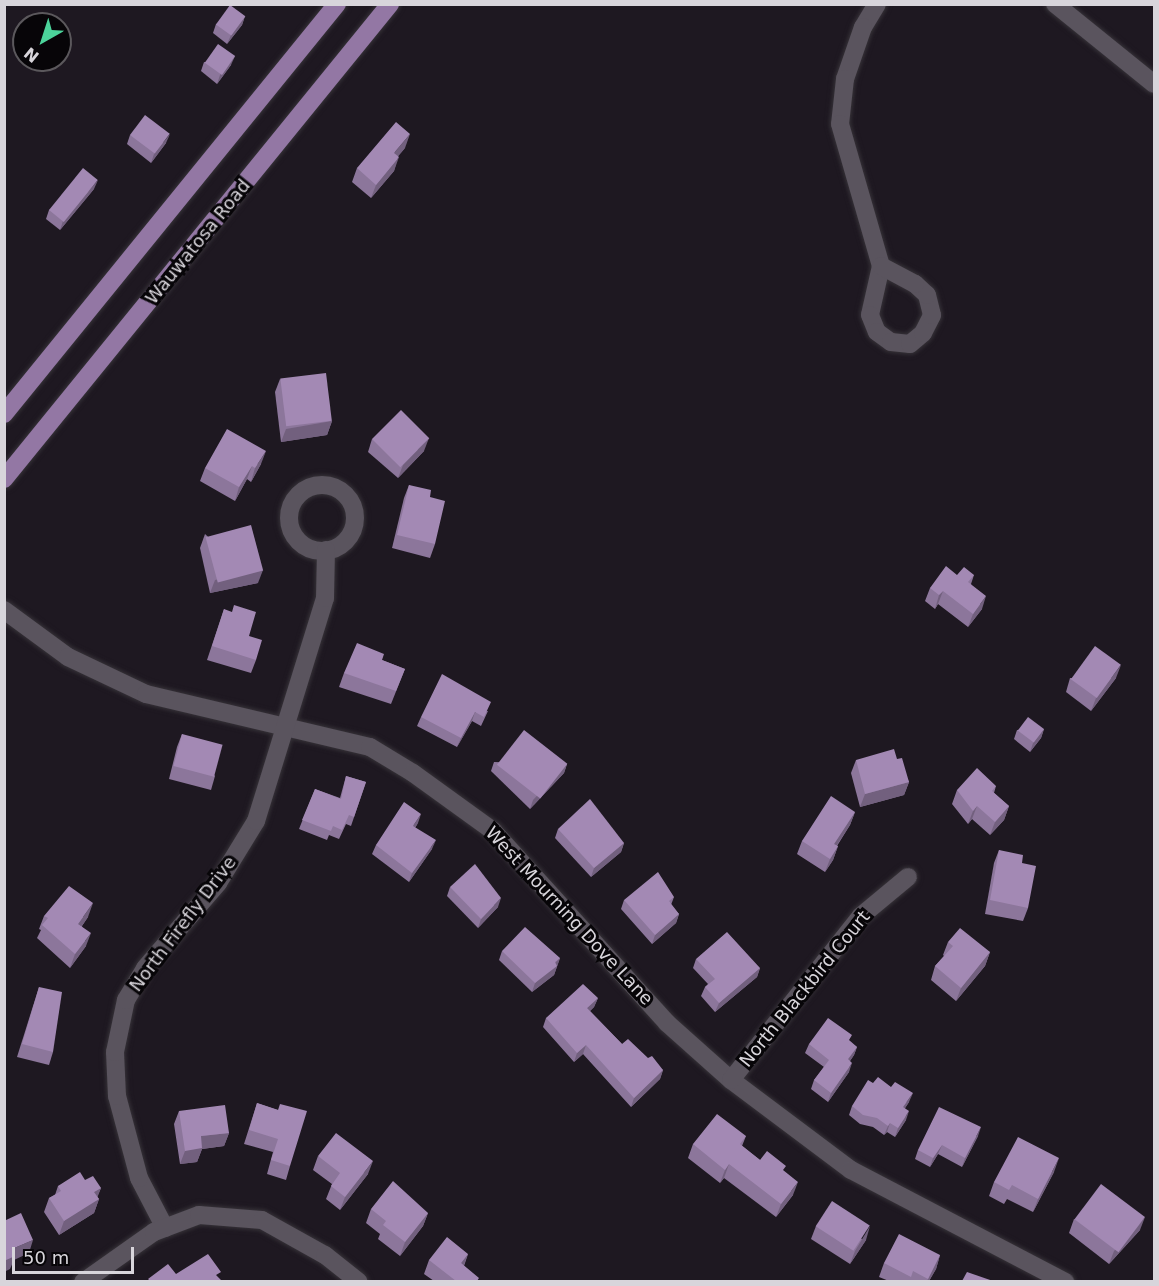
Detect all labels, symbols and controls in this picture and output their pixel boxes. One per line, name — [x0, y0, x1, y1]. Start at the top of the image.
north arrow — [12, 12, 72, 72]
text: N — [20, 43, 43, 66]
street label: Wauwatosa Road — [141, 175, 255, 309]
street label: West Mourning Dove Lane — [481, 822, 657, 1010]
street label: North Firefly Drive — [125, 852, 241, 996]
street label: North Blackbird Court — [735, 906, 875, 1072]
scale bar — [15, 1235, 136, 1273]
text: 50 m — [23, 1247, 69, 1268]

